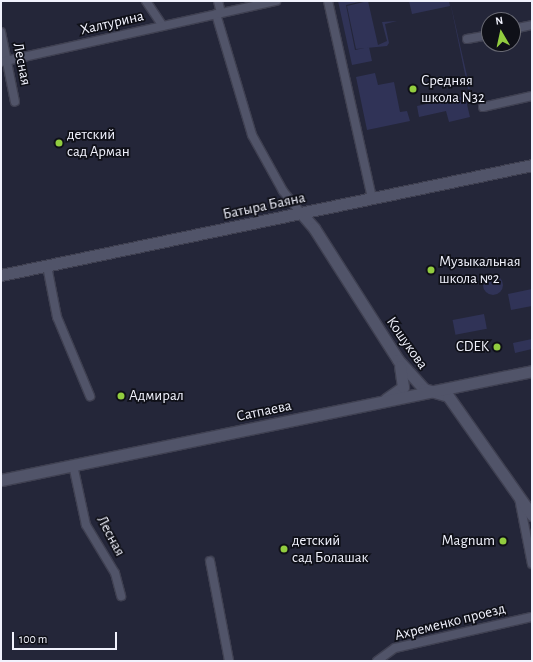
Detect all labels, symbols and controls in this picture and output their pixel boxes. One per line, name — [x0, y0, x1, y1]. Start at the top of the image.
street label: Халтурина — [79, 7, 145, 39]
north arrow — [481, 12, 521, 52]
text: N — [495, 15, 504, 27]
street label: Лесная — [9, 41, 35, 87]
place label: Средняя школа N32 — [421, 71, 485, 106]
marker: Средняя школа N32 — [408, 84, 418, 94]
place label: детский сад Арман — [67, 125, 130, 160]
marker: детский сад Арман — [54, 138, 64, 148]
street label: Батыра Баяна — [221, 188, 307, 224]
place label: Музыкальная школа №2 — [439, 252, 521, 287]
marker: Музыкальная школа №2 — [426, 265, 436, 275]
street label: Кошукова — [382, 313, 432, 373]
place label: CDEK — [456, 338, 489, 356]
marker: CDEK — [492, 342, 502, 352]
place label: Адмирал — [129, 387, 184, 405]
marker: Адмирал — [116, 391, 126, 401]
street label: Сатпаева — [235, 396, 293, 426]
street label: Лесная — [93, 513, 129, 559]
place label: детский сад Болашак — [292, 531, 368, 566]
place label: Magnum — [442, 532, 495, 550]
marker: Magnum — [498, 536, 508, 546]
marker: детский сад Болашак — [279, 544, 289, 554]
street label: Ахременко проезд — [393, 600, 507, 644]
scale bar — [14, 624, 119, 650]
text: 100 m — [19, 633, 47, 645]

